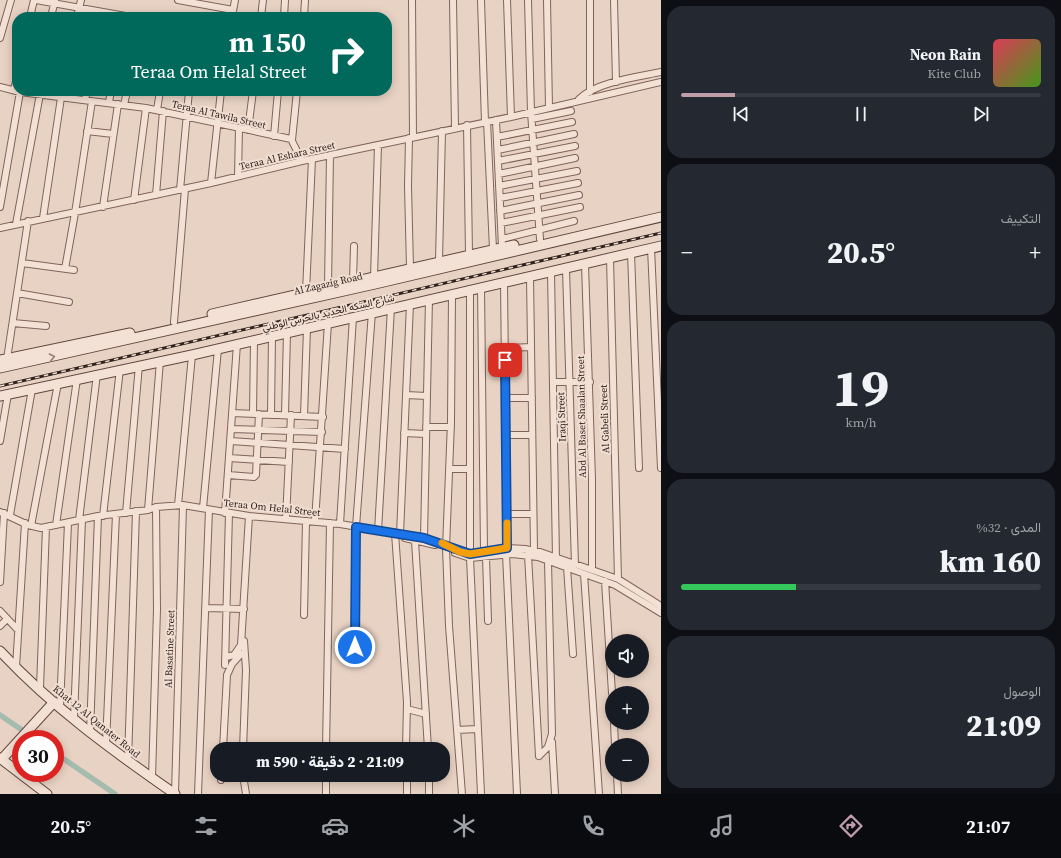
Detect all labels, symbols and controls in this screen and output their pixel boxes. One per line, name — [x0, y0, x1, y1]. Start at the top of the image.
text: 150 m — [229, 23, 306, 61]
icon: right — [320, 28, 372, 80]
text: Neon Rain — [910, 44, 981, 65]
text: Teraa Om Helal Street — [131, 59, 306, 84]
text: Kite Club — [928, 65, 981, 82]
street label: Teraa Al Tawila Street — [171, 97, 268, 132]
icon: previous — [730, 103, 752, 125]
icon: pause — [850, 103, 872, 125]
icon: next — [970, 103, 992, 125]
street label: Teraa Al Eshara Street — [238, 138, 337, 173]
text: التكييف — [1001, 210, 1041, 227]
text: 20.5° — [827, 232, 895, 273]
text: − — [681, 237, 693, 267]
text: + — [1029, 237, 1041, 267]
street label: Al Zagazig Road — [292, 269, 364, 298]
street label: شارع السكه الحديد بالحرس الوطني — [261, 291, 396, 336]
pin — [488, 343, 522, 377]
icon: arrive — [494, 349, 516, 371]
text: 19 — [833, 352, 889, 423]
one-way arrow — [49, 353, 55, 362]
street label: Abd Al Baset Shaalan Street — [574, 355, 589, 478]
street label: Al Gabeli Street — [597, 384, 612, 454]
street label: Iraqi Street — [554, 391, 569, 442]
text: km/h — [846, 414, 876, 431]
street label: Teraa Om Helal Street — [223, 496, 322, 519]
text: المدى · 32% — [976, 519, 1041, 536]
text: 160 km — [940, 541, 1041, 582]
street label: Al Basatine Street — [162, 609, 177, 688]
position arrow — [334, 626, 376, 668]
map controls — [605, 634, 649, 782]
button: sound — [605, 634, 649, 678]
street label: Khat 12 Al Qanater Road — [50, 682, 143, 761]
text: الوصول — [1003, 683, 1041, 700]
button: + — [605, 686, 649, 730]
text: 21:09 — [966, 705, 1041, 746]
speed limit sign: 30 — [12, 730, 64, 782]
button: − — [605, 738, 649, 782]
text: 21:09 · 2 دقيقة · 590 m — [256, 751, 404, 772]
icon: filters — [192, 812, 220, 840]
icon: car — [321, 812, 349, 840]
icon: climate — [450, 812, 478, 840]
icon: phone — [579, 812, 607, 840]
icon: music — [708, 812, 736, 840]
icon: directions — [837, 812, 865, 840]
text: 20.5° — [51, 814, 91, 839]
text: 21:07 — [966, 814, 1011, 839]

